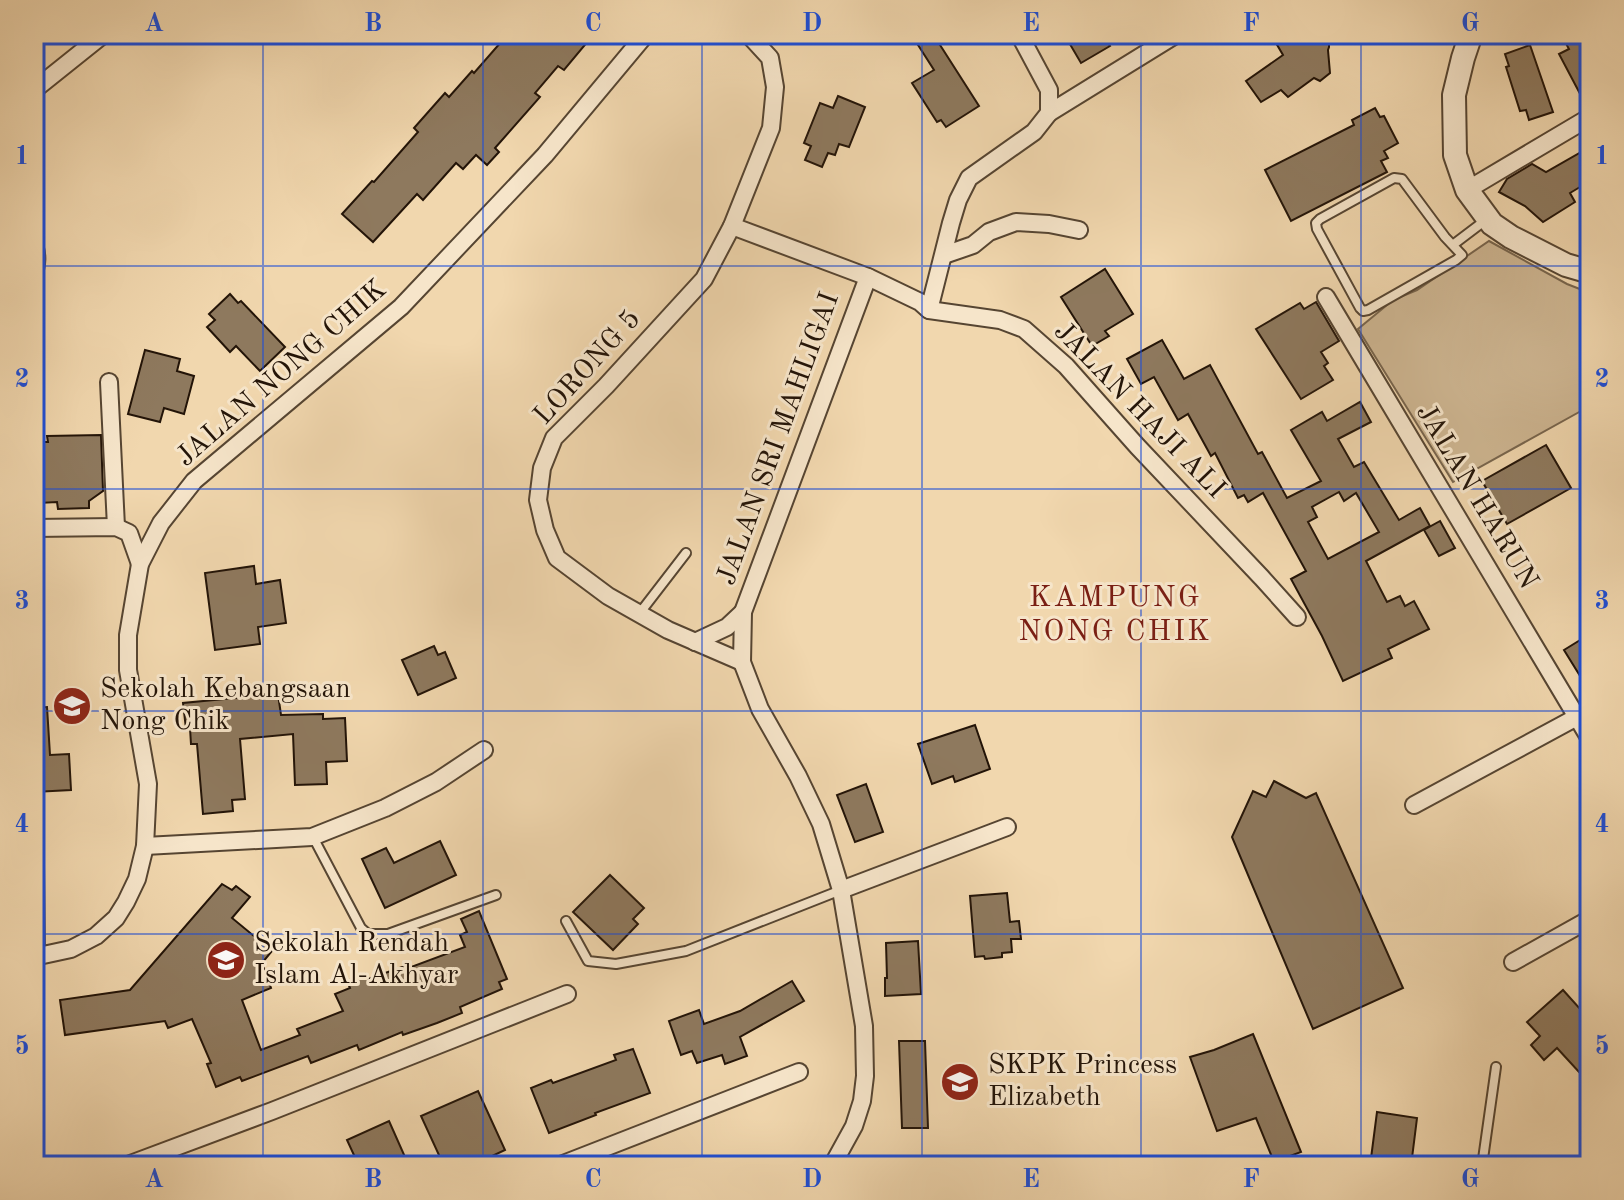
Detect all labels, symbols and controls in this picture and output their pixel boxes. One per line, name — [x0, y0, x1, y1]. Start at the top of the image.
text: A — [144, 11, 164, 37]
text: B — [364, 11, 382, 37]
text: C — [584, 11, 602, 37]
text: D — [802, 11, 822, 37]
text: E — [1022, 11, 1040, 37]
text: F — [1242, 11, 1260, 37]
text: G — [1461, 11, 1479, 37]
text: 1 — [14, 144, 30, 170]
text: 1 — [1594, 144, 1610, 170]
street label: JALAN NONG CHIK — [172, 276, 392, 472]
street label: JALAN SRI MAHLIGAI — [713, 289, 845, 589]
street label: LORONG 5 — [529, 305, 647, 431]
street label: JALAN HAJI ALI — [1048, 318, 1230, 504]
text: 2 — [14, 367, 30, 393]
text: 2 — [1594, 367, 1610, 393]
street label: JALAN HARUN — [1410, 400, 1542, 594]
district label: KAMPUNG NONG CHIK — [1018, 583, 1212, 647]
text: 3 — [14, 589, 30, 615]
text: 3 — [1594, 589, 1610, 615]
place label: Sekolah Kebangsaan Nong Chik — [100, 676, 351, 736]
school or university icon: Sekolah Kebangsaan Nong Chik — [51, 685, 93, 727]
text: 4 — [14, 812, 30, 838]
text: 4 — [1594, 812, 1610, 838]
place label: Sekolah Rendah Islam Al-Akhyar — [254, 930, 458, 990]
school or university icon: Sekolah Rendah Islam Al-Akhyar — [205, 939, 247, 981]
text: 5 — [14, 1034, 30, 1060]
text: 5 — [1594, 1034, 1610, 1060]
place label: SKPK Princess Elizabeth — [988, 1052, 1177, 1112]
school or university icon: SKPK Princess Elizabeth — [939, 1061, 981, 1103]
text: A — [144, 1167, 164, 1193]
text: B — [364, 1167, 382, 1193]
text: C — [584, 1167, 602, 1193]
text: D — [802, 1167, 822, 1193]
text: E — [1022, 1167, 1040, 1193]
text: F — [1242, 1167, 1260, 1193]
text: G — [1461, 1167, 1479, 1193]

